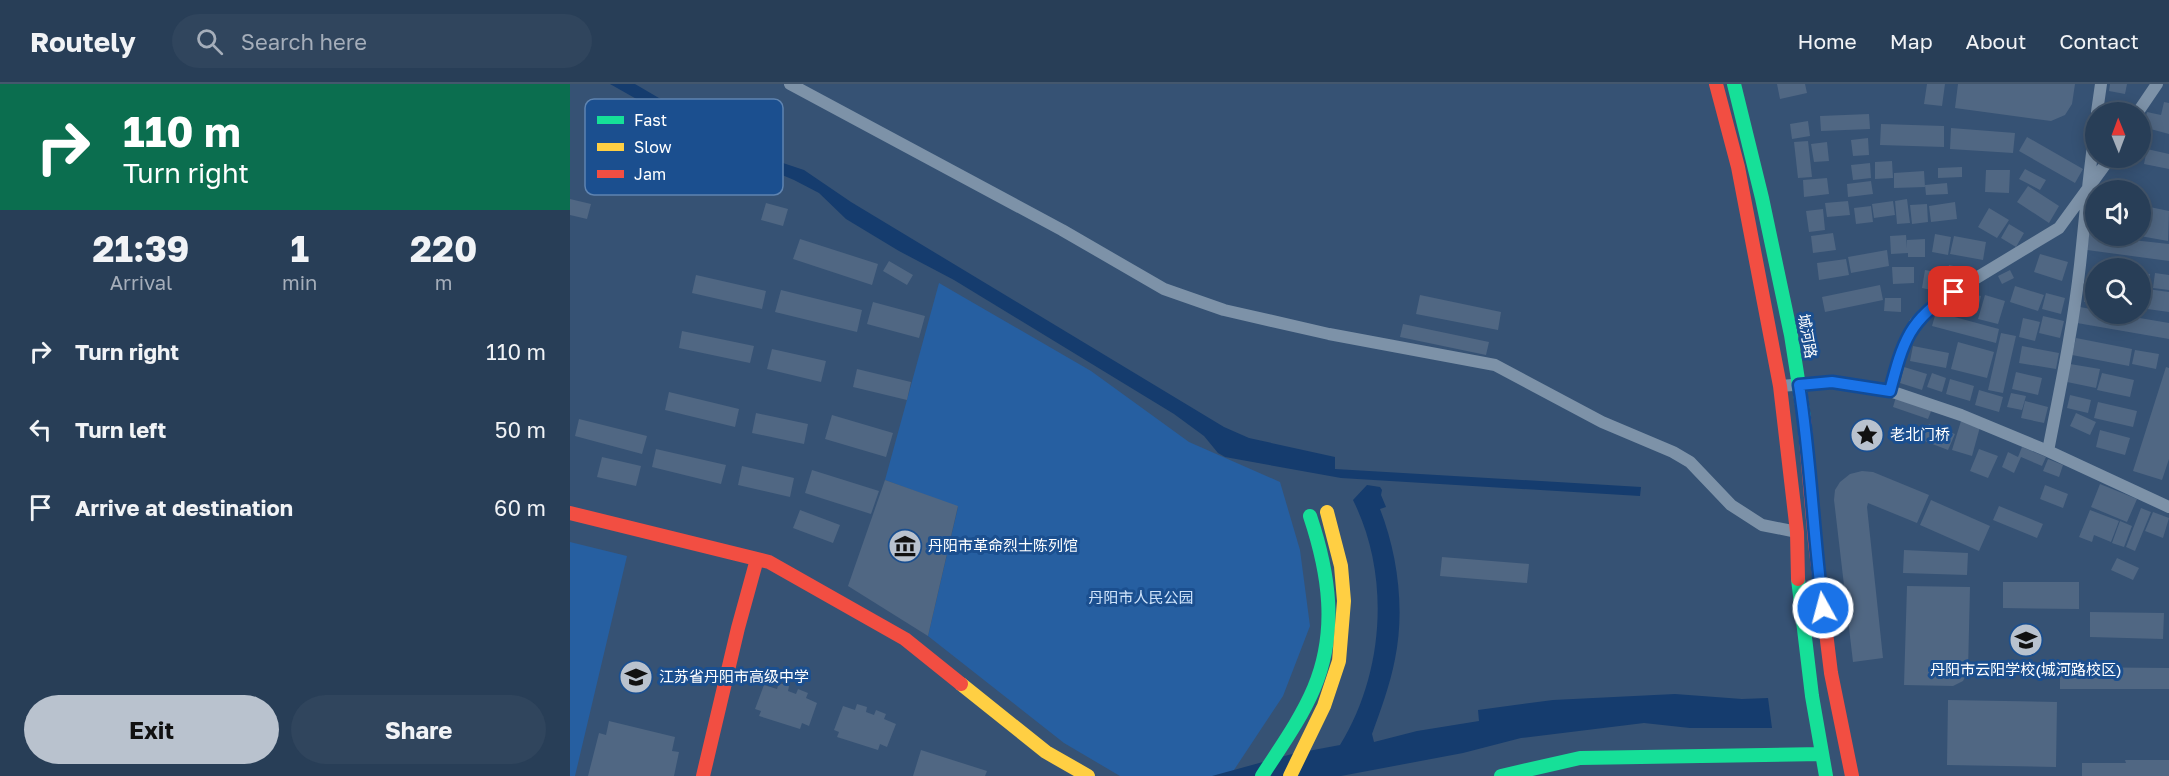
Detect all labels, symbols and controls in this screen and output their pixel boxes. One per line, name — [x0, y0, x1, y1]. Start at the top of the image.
search box — [172, 14, 592, 68]
text: Routely — [30, 25, 136, 58]
icon: search — [193, 25, 226, 58]
text: Search here — [241, 28, 367, 55]
text: Home — [1797, 28, 1857, 54]
text: Map — [1890, 28, 1933, 54]
text: About — [1966, 28, 2026, 54]
text: Contact — [2059, 28, 2139, 54]
legend — [585, 99, 783, 195]
north arrow — [2085, 102, 2151, 168]
map controls — [2085, 102, 2151, 324]
text: 110 m — [123, 106, 241, 156]
icon: right — [24, 108, 102, 186]
text: Fast — [634, 110, 667, 130]
text: Slow — [634, 137, 672, 157]
text: Turn right — [123, 157, 249, 189]
text: Jam — [634, 164, 666, 184]
button: sound — [2085, 180, 2151, 246]
text: 21:39 — [93, 227, 189, 270]
text: 1 — [290, 227, 309, 270]
text: 220 — [410, 227, 477, 270]
button: search — [2085, 258, 2151, 324]
pin — [1928, 266, 1979, 317]
text: Arrival — [110, 270, 172, 294]
text: min — [282, 270, 317, 294]
text: m — [435, 270, 453, 294]
icon: arrive — [1937, 275, 1970, 308]
street label: 城河路 — [1795, 312, 1821, 360]
icon: right — [24, 335, 57, 368]
text: Turn right — [75, 338, 179, 365]
text: 110 m — [486, 338, 546, 365]
icon: left — [24, 413, 57, 446]
text: Turn left — [75, 416, 166, 443]
text: 50 m — [495, 416, 546, 443]
place icon: 老北门桥 — [1849, 417, 1885, 453]
place label: 老北门桥 — [1890, 425, 1950, 443]
icon: arrive — [24, 491, 57, 524]
text: Arrive at destination — [75, 494, 293, 521]
text: 60 m — [494, 494, 546, 521]
museum icon: 丹阳市革命烈士陈列馆 — [887, 528, 923, 564]
place label: 丹阳市革命烈士陈列馆 — [928, 536, 1078, 554]
position arrow — [1791, 576, 1855, 640]
park label: 丹阳市人民公园 — [1088, 588, 1194, 606]
school or university icon: 丹阳市云阳学校(城河路校区) — [2008, 622, 2044, 658]
school or university icon: 江苏省丹阳市高级中学 — [618, 659, 654, 695]
place label: 丹阳市云阳学校(城河路校区) — [1930, 660, 2122, 678]
place label: 江苏省丹阳市高级中学 — [659, 667, 809, 685]
button: Exit — [24, 695, 279, 764]
button: Share — [291, 695, 546, 764]

